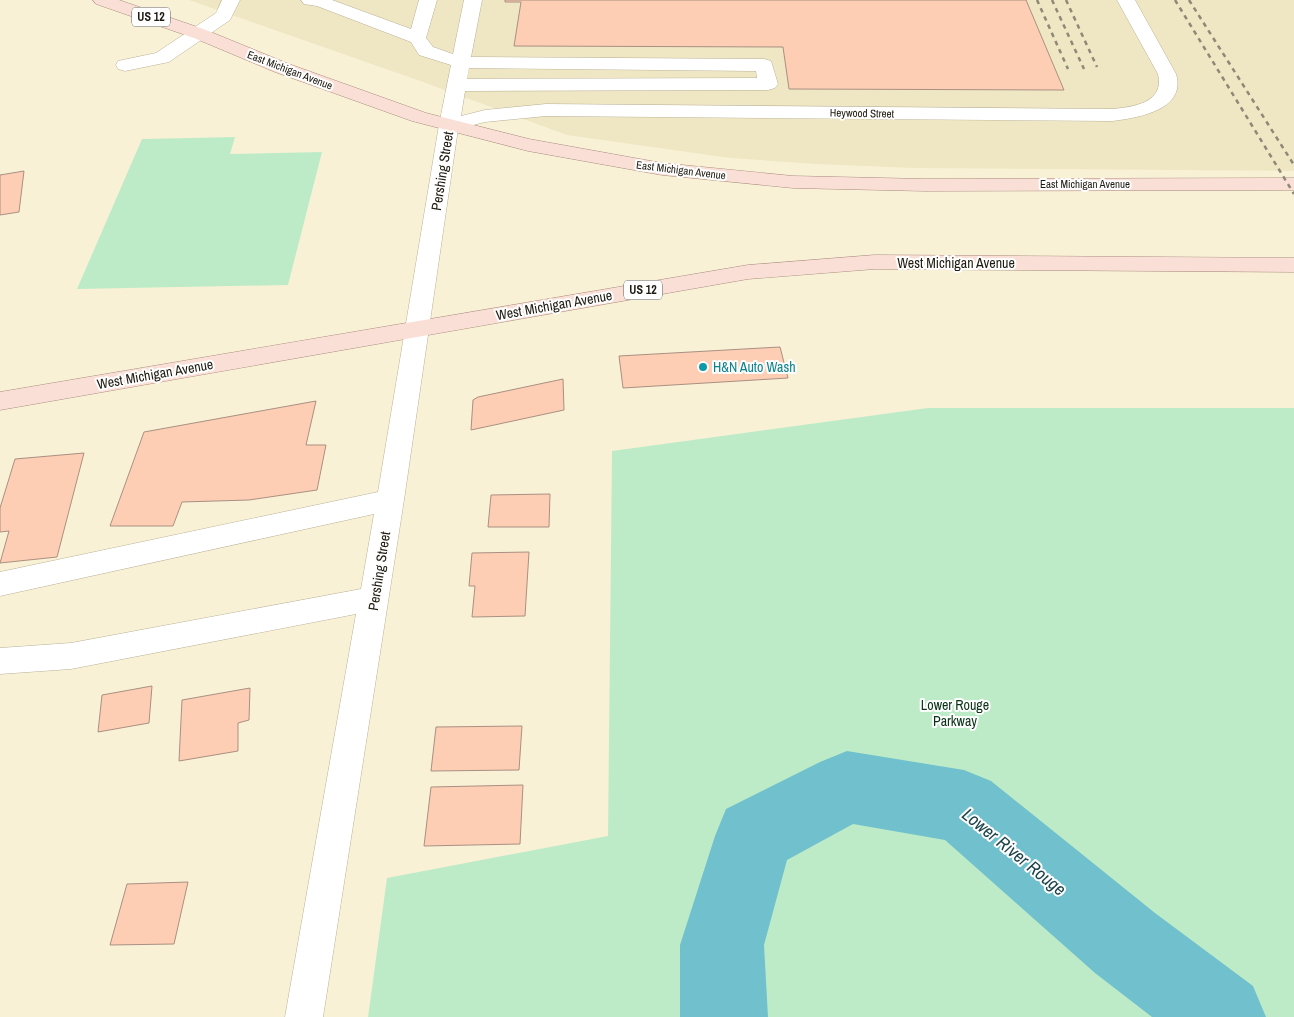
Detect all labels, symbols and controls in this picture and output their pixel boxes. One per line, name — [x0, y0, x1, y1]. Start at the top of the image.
road number: US 12 — [132, 8, 170, 26]
street label: East Michigan Avenue — [245, 47, 335, 93]
street label: Heywood Street — [830, 105, 895, 121]
street label: Pershing Street — [427, 130, 457, 212]
street label: East Michigan Avenue — [635, 158, 727, 182]
street label: East Michigan Avenue — [1040, 177, 1130, 191]
street label: West Michigan Avenue — [897, 254, 1015, 272]
road number: US 12 — [624, 280, 662, 300]
street label: West Michigan Avenue — [494, 286, 614, 324]
street label: West Michigan Avenue — [95, 355, 215, 393]
place label: H&N Auto Wash — [713, 358, 796, 376]
marker: H&N Auto Wash — [697, 361, 709, 373]
street label: Pershing Street — [364, 530, 394, 612]
park label: Lower Rouge Parkway — [921, 696, 989, 730]
water label: Lower River Rouge — [957, 802, 1072, 901]

